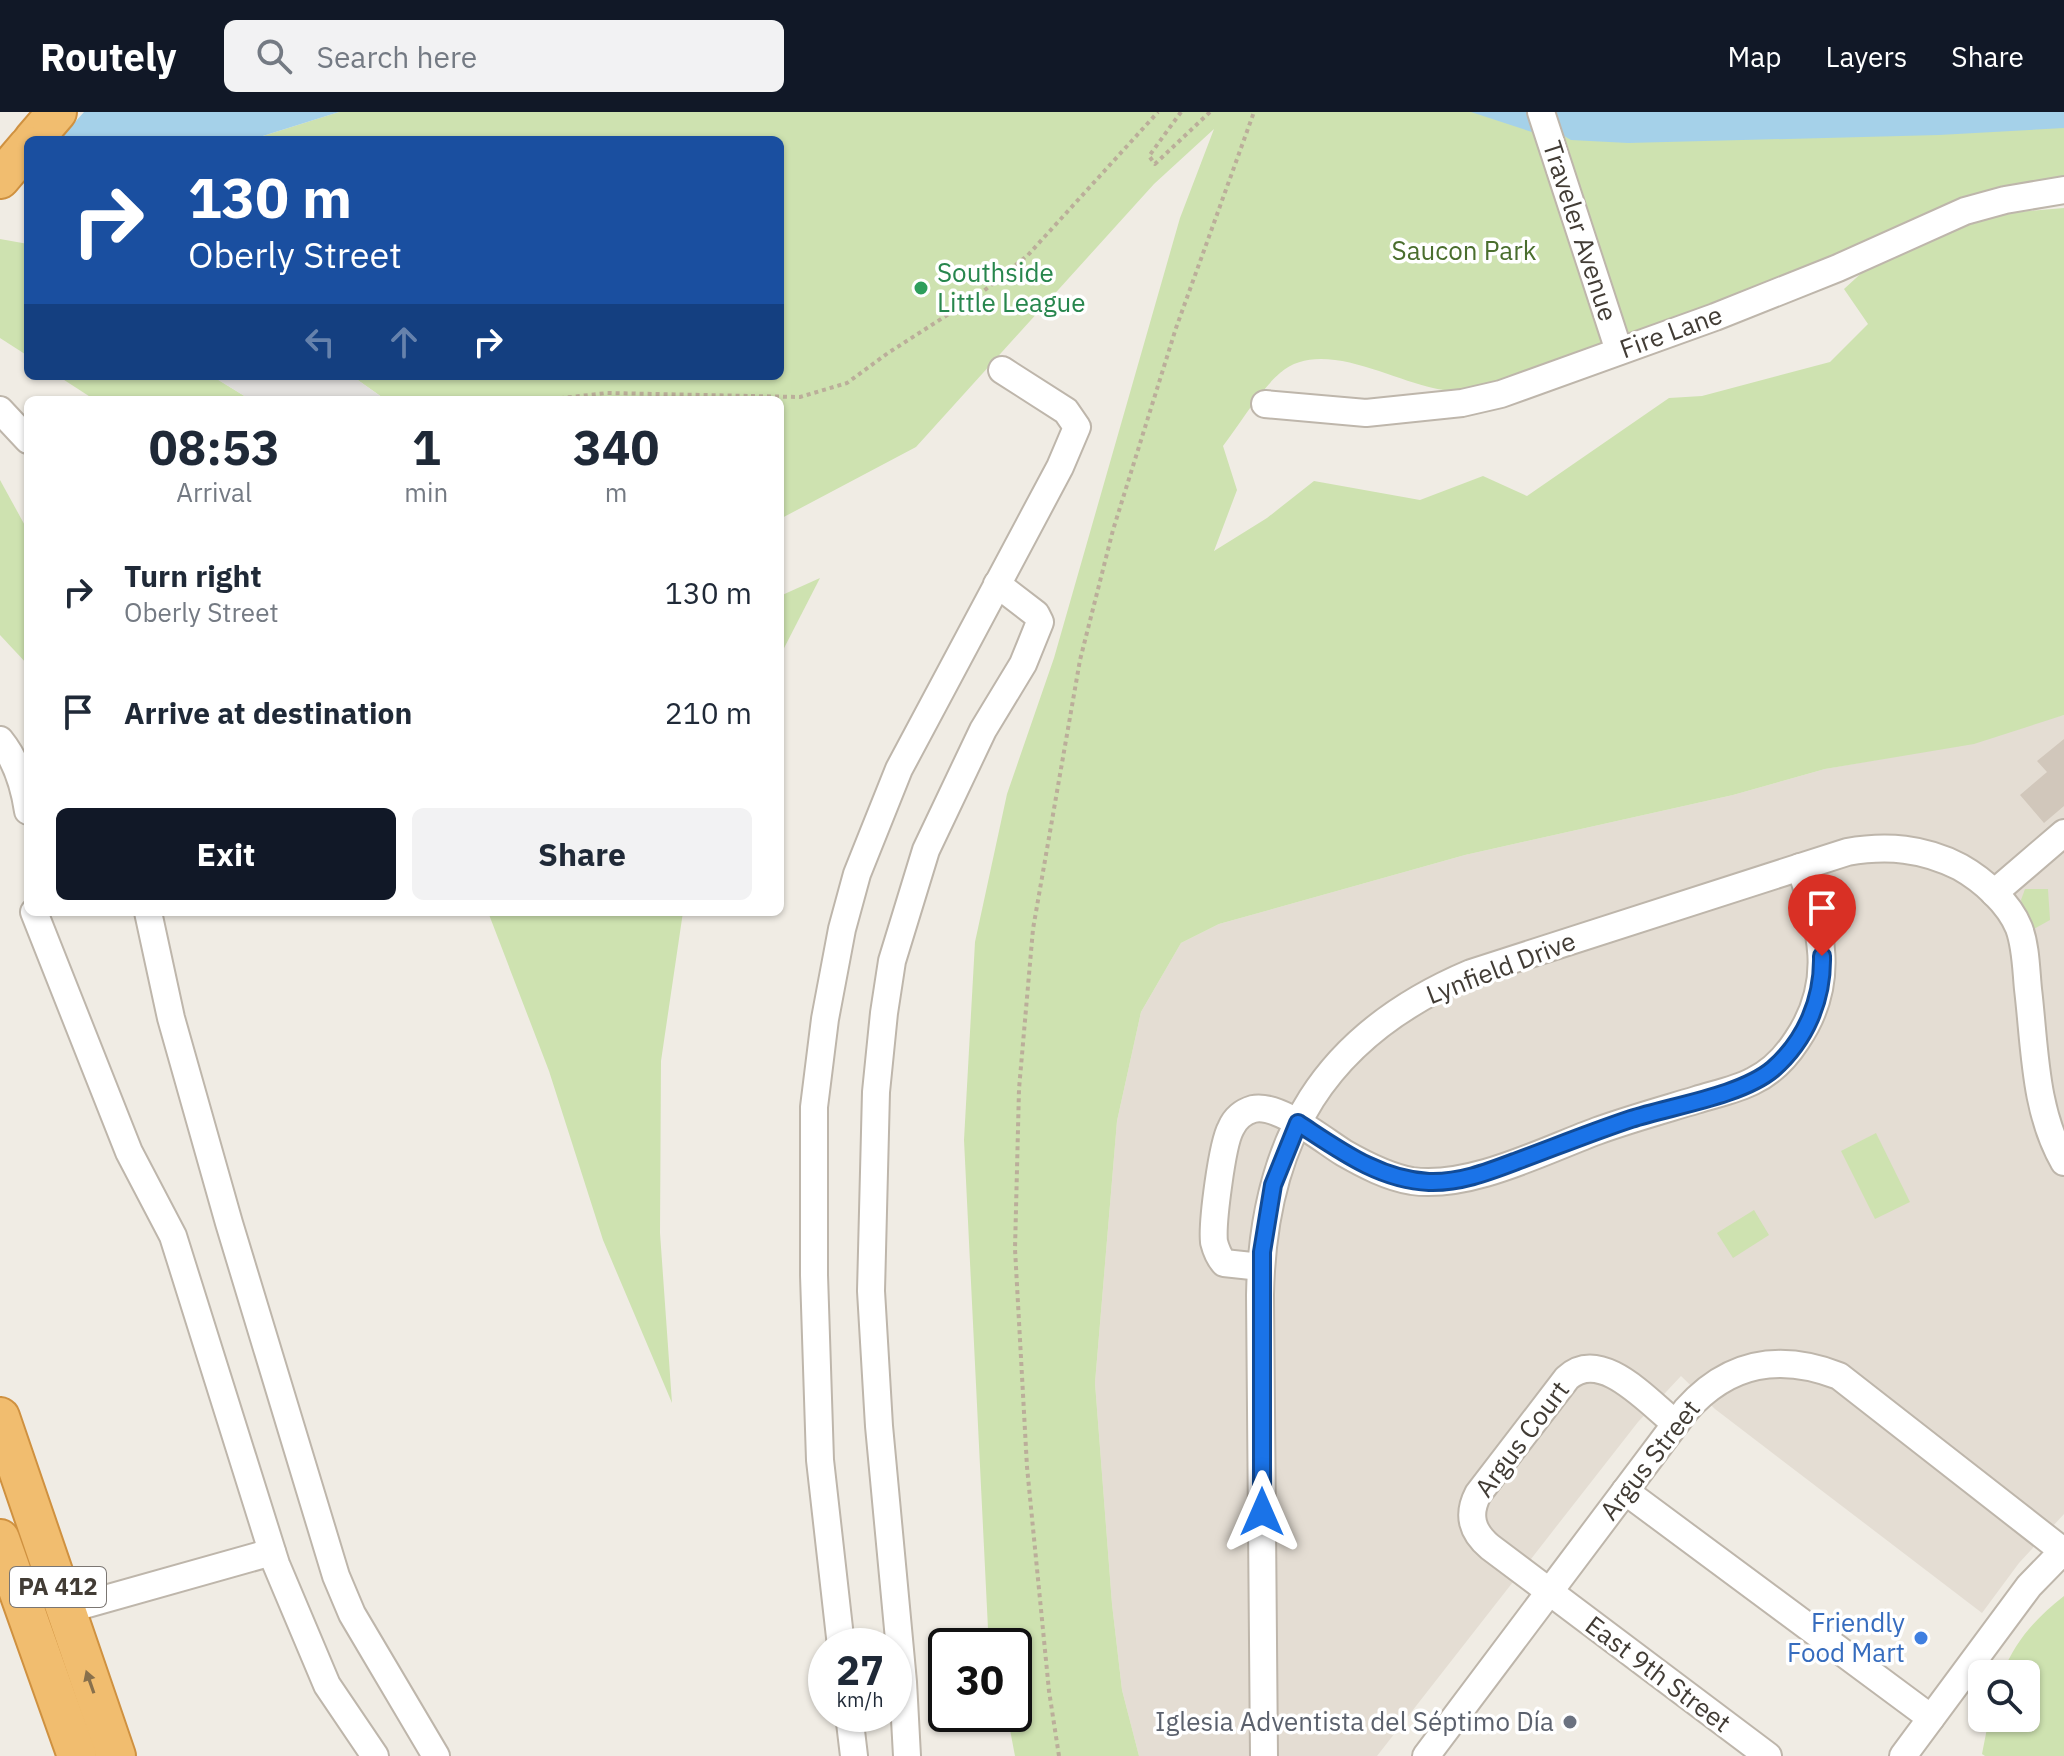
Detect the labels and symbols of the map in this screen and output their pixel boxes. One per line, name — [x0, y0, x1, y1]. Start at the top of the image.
street label: Traveler Avenue — [1536, 136, 1626, 325]
park label: Saucon Park — [1392, 233, 1537, 267]
place label: Southside Little League — [937, 255, 1086, 319]
marker: Southside Little League — [912, 279, 930, 297]
street label: Fire Lane — [1615, 297, 1727, 365]
pin — [1788, 874, 1856, 956]
street label: Lynfield Drive — [1421, 923, 1580, 1011]
street label: Argus Court — [1466, 1373, 1576, 1503]
street label: Argus Street — [1591, 1392, 1707, 1527]
position arrow — [1220, 1470, 1304, 1554]
road number: PA 412 — [10, 1567, 106, 1607]
place label: Friendly Food Mart — [1787, 1605, 1905, 1669]
street label: East 9th Street — [1579, 1607, 1738, 1739]
speed limit sign: 30 — [928, 1628, 1032, 1732]
marker: Friendly Food Mart — [1912, 1629, 1930, 1647]
one-way arrow — [84, 1670, 96, 1694]
place label: Iglesia Adventista del Séptimo Día — [1155, 1704, 1554, 1738]
marker: Iglesia Adventista del Séptimo Día — [1561, 1713, 1579, 1731]

